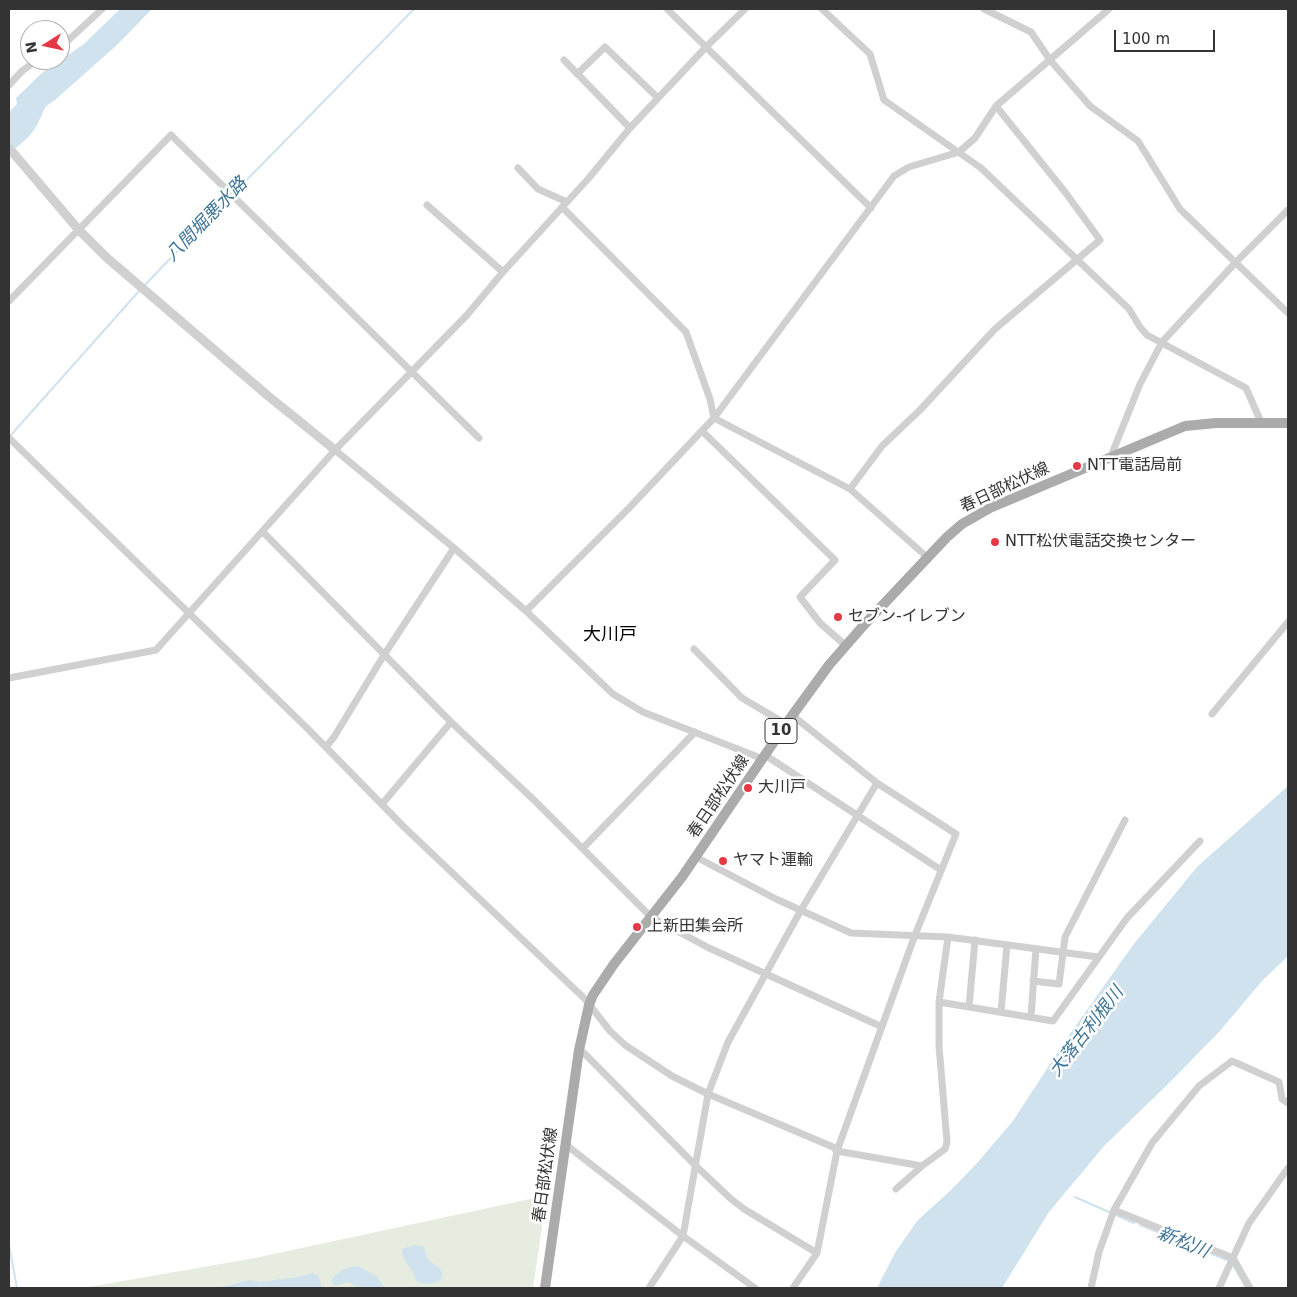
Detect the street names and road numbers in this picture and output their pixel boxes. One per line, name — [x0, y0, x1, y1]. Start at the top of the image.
street label: 春日部松伏線 — [957, 459, 1053, 517]
road number: 10 — [765, 718, 797, 744]
street label: 春日部松伏線 — [684, 752, 754, 842]
street label: 春日部松伏線 — [530, 1126, 562, 1224]

